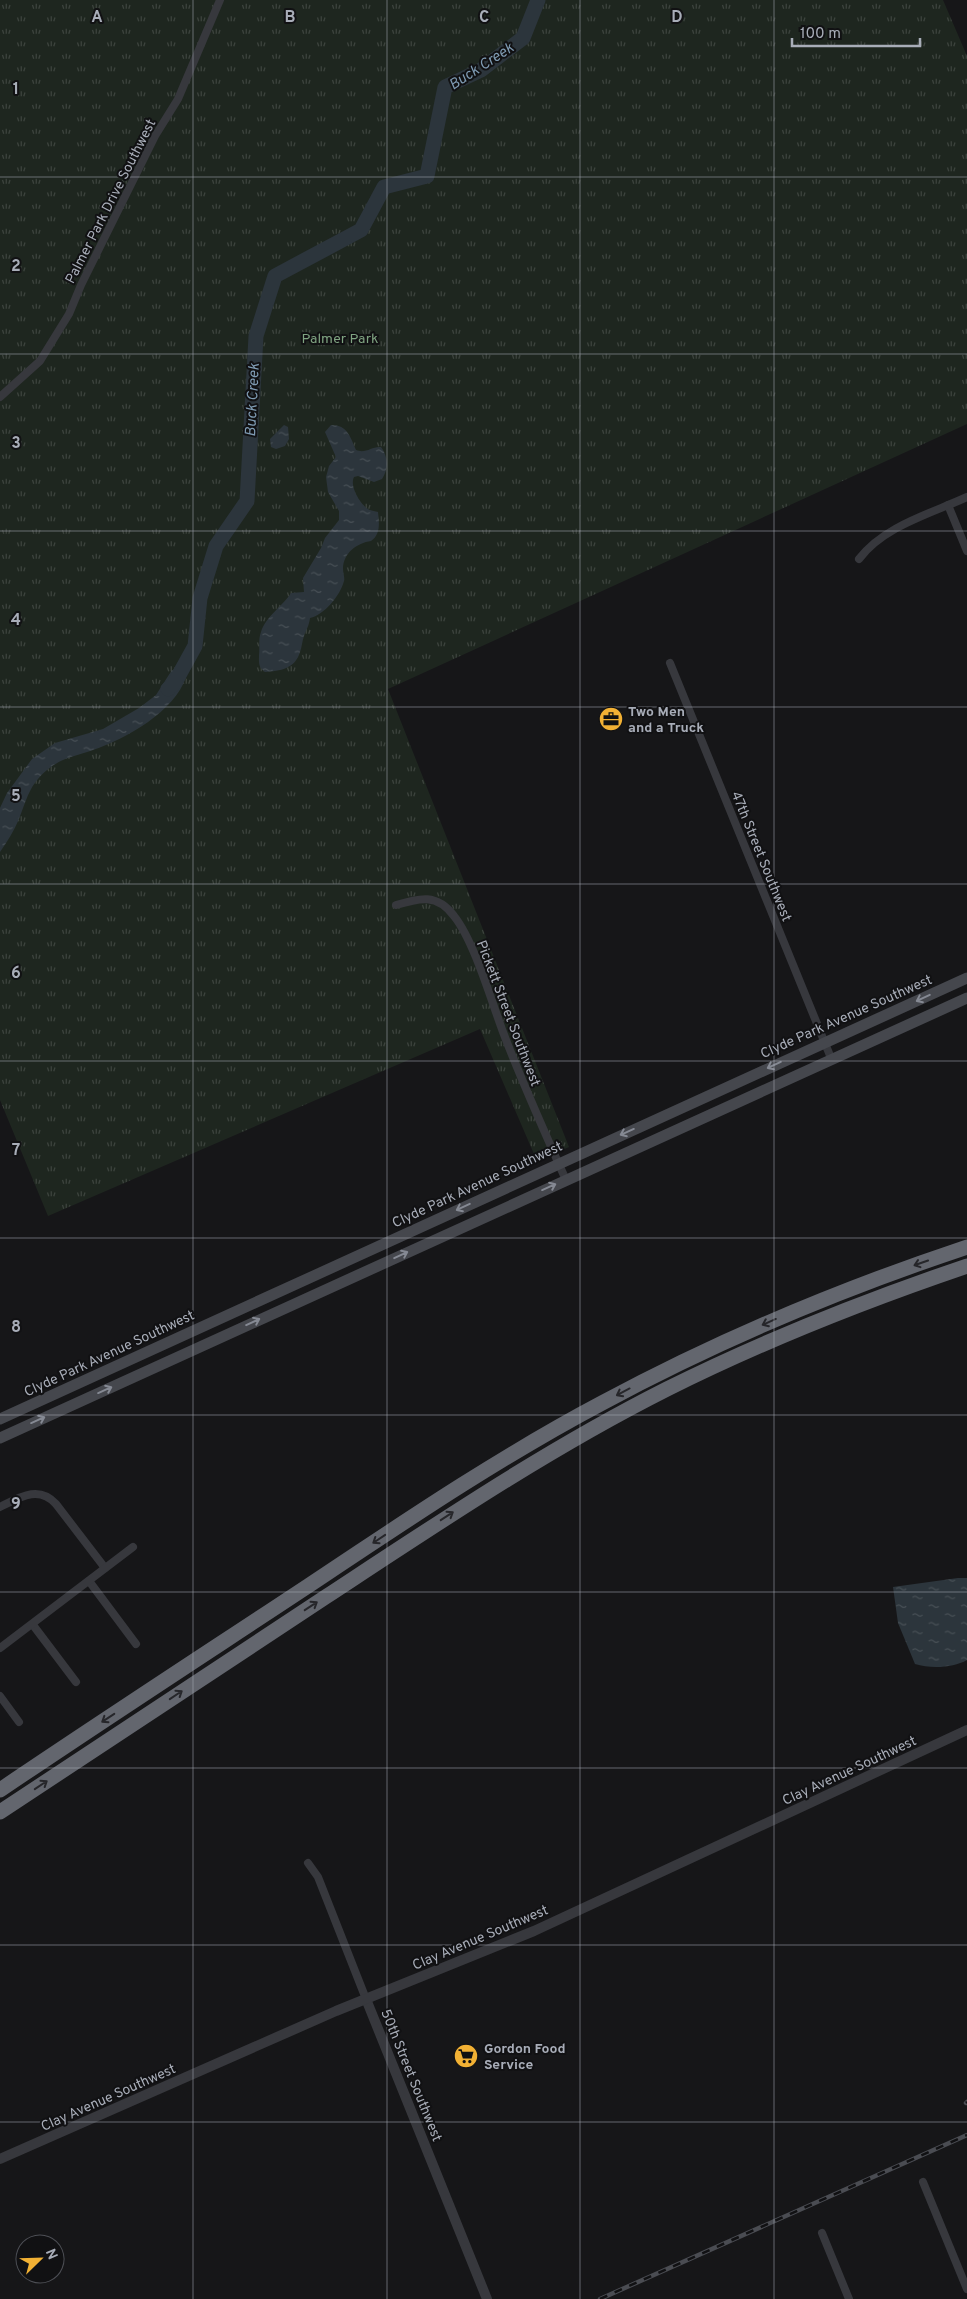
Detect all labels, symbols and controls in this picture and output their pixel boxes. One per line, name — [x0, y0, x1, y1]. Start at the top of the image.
text: A — [91, 8, 103, 28]
text: B — [284, 8, 296, 28]
text: C — [479, 8, 489, 28]
text: D — [671, 8, 683, 28]
scale bar — [792, 15, 920, 47]
text: 100 m — [800, 25, 841, 44]
water label: Buck Creek — [446, 39, 518, 95]
text: 1 — [13, 80, 19, 100]
street label: Palmer Park Drive Southwest — [62, 117, 160, 287]
text: 2 — [11, 257, 21, 277]
park label: Palmer Park — [302, 331, 378, 348]
water label: Buck Creek — [242, 362, 265, 437]
text: 3 — [11, 434, 21, 454]
text: 4 — [11, 611, 21, 631]
place label: Two Men and a Truck — [628, 704, 704, 737]
office icon: Two Men and a Truck — [598, 706, 624, 732]
text: 5 — [11, 787, 21, 807]
street label: 47th Street Southwest — [727, 789, 795, 924]
street label: Pickett Street Southwest — [472, 938, 543, 1089]
text: 6 — [11, 964, 21, 984]
street label: Clyde Park Avenue Southwest — [758, 972, 935, 1063]
one-way arrow — [916, 994, 931, 1004]
one-way arrow — [767, 1060, 782, 1070]
one-way arrow — [619, 1129, 634, 1138]
street label: Clyde Park Avenue Southwest — [390, 1138, 566, 1232]
text: 7 — [12, 1141, 20, 1161]
one-way arrow — [541, 1182, 556, 1192]
one-way arrow — [456, 1202, 471, 1212]
one-way arrow — [393, 1250, 408, 1259]
one-way arrow — [913, 1258, 929, 1268]
street label: Clyde Park Avenue Southwest — [22, 1307, 198, 1401]
one-way arrow — [245, 1317, 260, 1327]
one-way arrow — [762, 1317, 777, 1327]
text: 8 — [11, 1318, 21, 1338]
one-way arrow — [97, 1385, 112, 1394]
one-way arrow — [616, 1388, 631, 1397]
one-way arrow — [30, 1415, 45, 1425]
text: 9 — [11, 1495, 21, 1515]
one-way arrow — [440, 1511, 454, 1521]
one-way arrow — [372, 1534, 386, 1544]
one-way arrow — [304, 1601, 318, 1611]
one-way arrow — [169, 1690, 183, 1700]
one-way arrow — [102, 1713, 116, 1723]
street label: Clay Avenue Southwest — [780, 1733, 919, 1810]
one-way arrow — [33, 1780, 47, 1790]
street label: Clay Avenue Southwest — [410, 1902, 551, 1975]
street label: 50th Street Southwest — [376, 2007, 445, 2144]
place label: Gordon Food Service — [484, 2041, 566, 2074]
supermarket icon: Gordon Food Service — [453, 2043, 479, 2069]
street label: Clay Avenue Southwest — [39, 2061, 179, 2136]
north arrow — [15, 2234, 65, 2284]
text: N — [41, 2247, 60, 2262]

